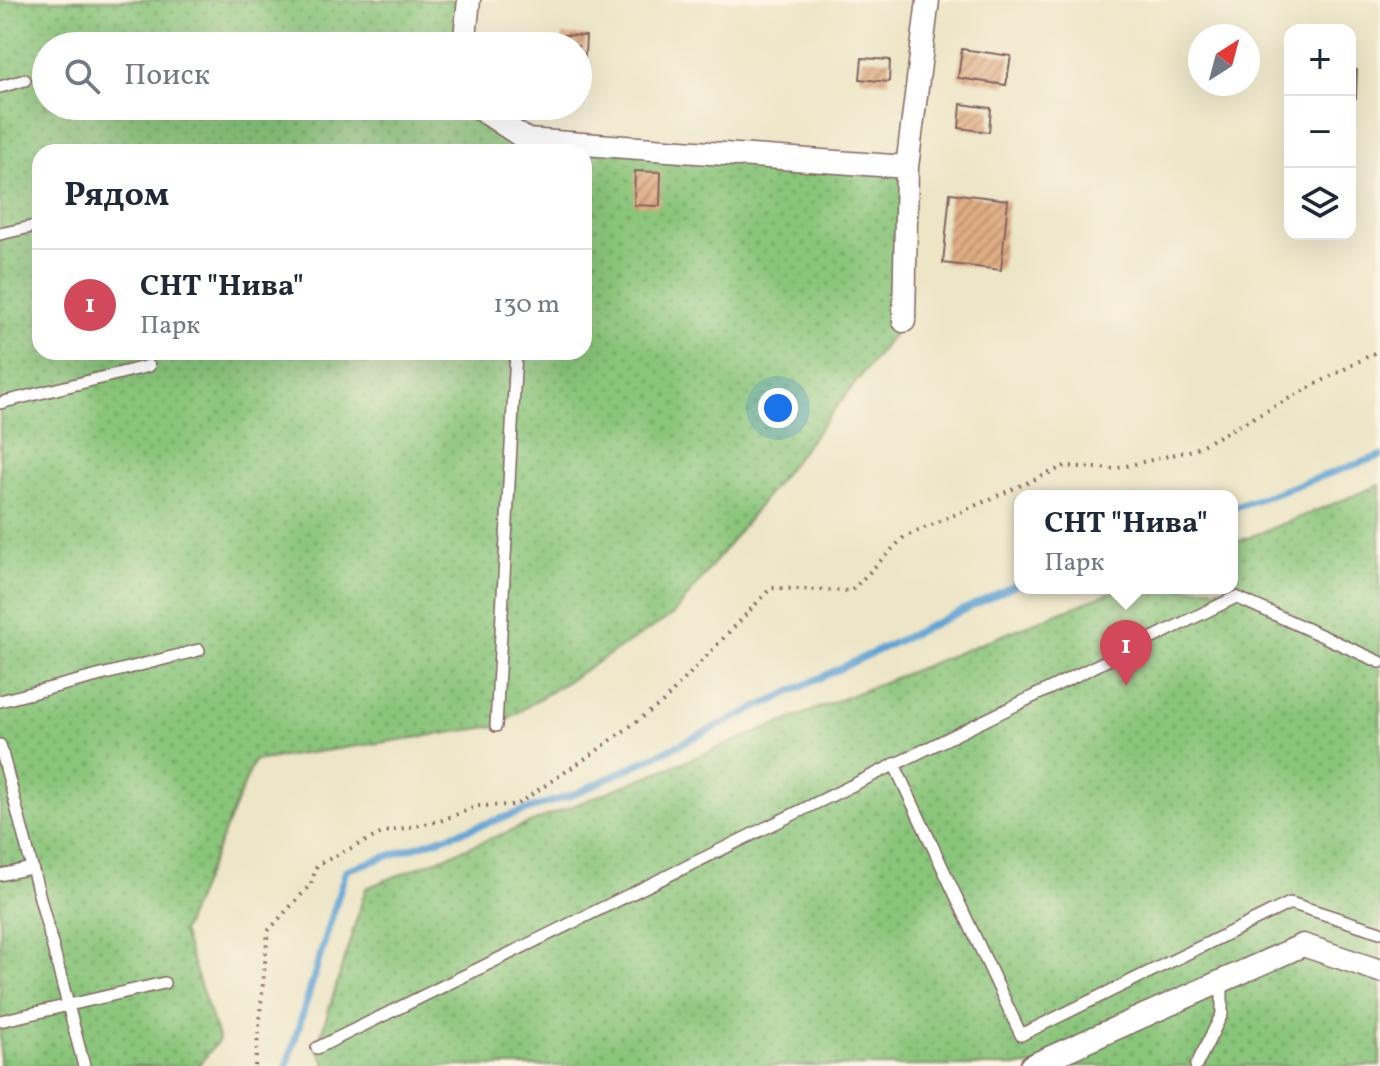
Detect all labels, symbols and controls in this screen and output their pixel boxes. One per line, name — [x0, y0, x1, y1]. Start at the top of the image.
north arrow — [1188, 24, 1260, 96]
map controls — [1284, 24, 1356, 240]
button: + — [1284, 24, 1356, 96]
search box — [32, 32, 592, 120]
icon: search — [60, 54, 104, 98]
text: Поиск — [124, 55, 210, 97]
button: − — [1284, 96, 1356, 168]
button: layers — [1284, 168, 1356, 240]
text: Рядом — [64, 173, 169, 220]
text: СНТ "Нива" — [140, 266, 304, 308]
text: 1 — [85, 287, 95, 323]
text: 130 m — [493, 287, 560, 323]
text: Парк — [140, 308, 200, 344]
your location — [758, 388, 798, 428]
popup — [1014, 490, 1238, 594]
text: СНТ "Нива" — [1044, 503, 1208, 545]
text: Парк — [1044, 545, 1104, 581]
pin: 1 — [1100, 620, 1152, 686]

